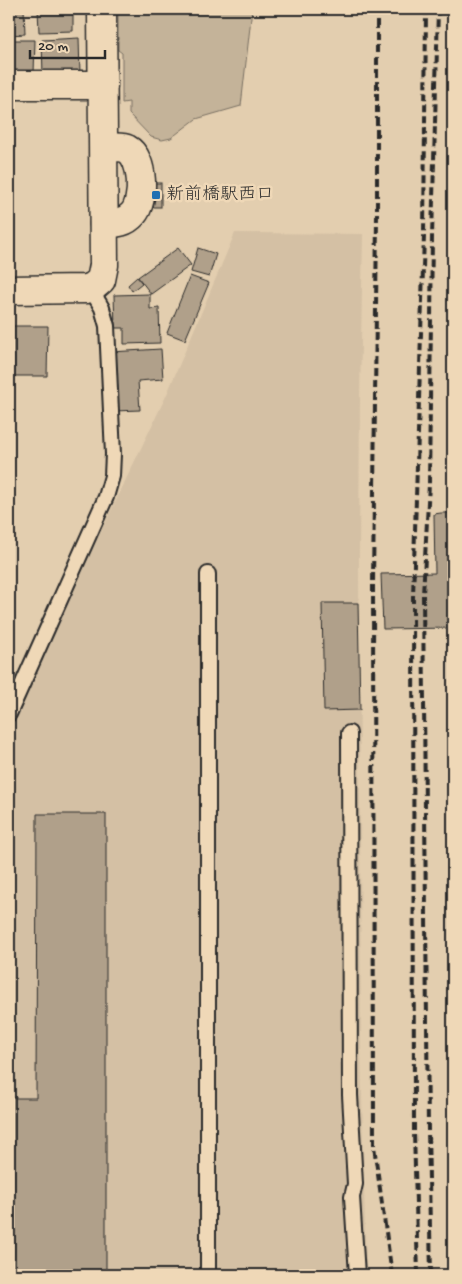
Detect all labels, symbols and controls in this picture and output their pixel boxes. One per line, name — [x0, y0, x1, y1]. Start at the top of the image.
scale bar — [30, 28, 105, 60]
text: 20 m — [38, 38, 68, 56]
place label: 新前橋駅西口 — [166, 184, 274, 206]
marker: 新前橋駅西口 — [150, 189, 162, 201]

